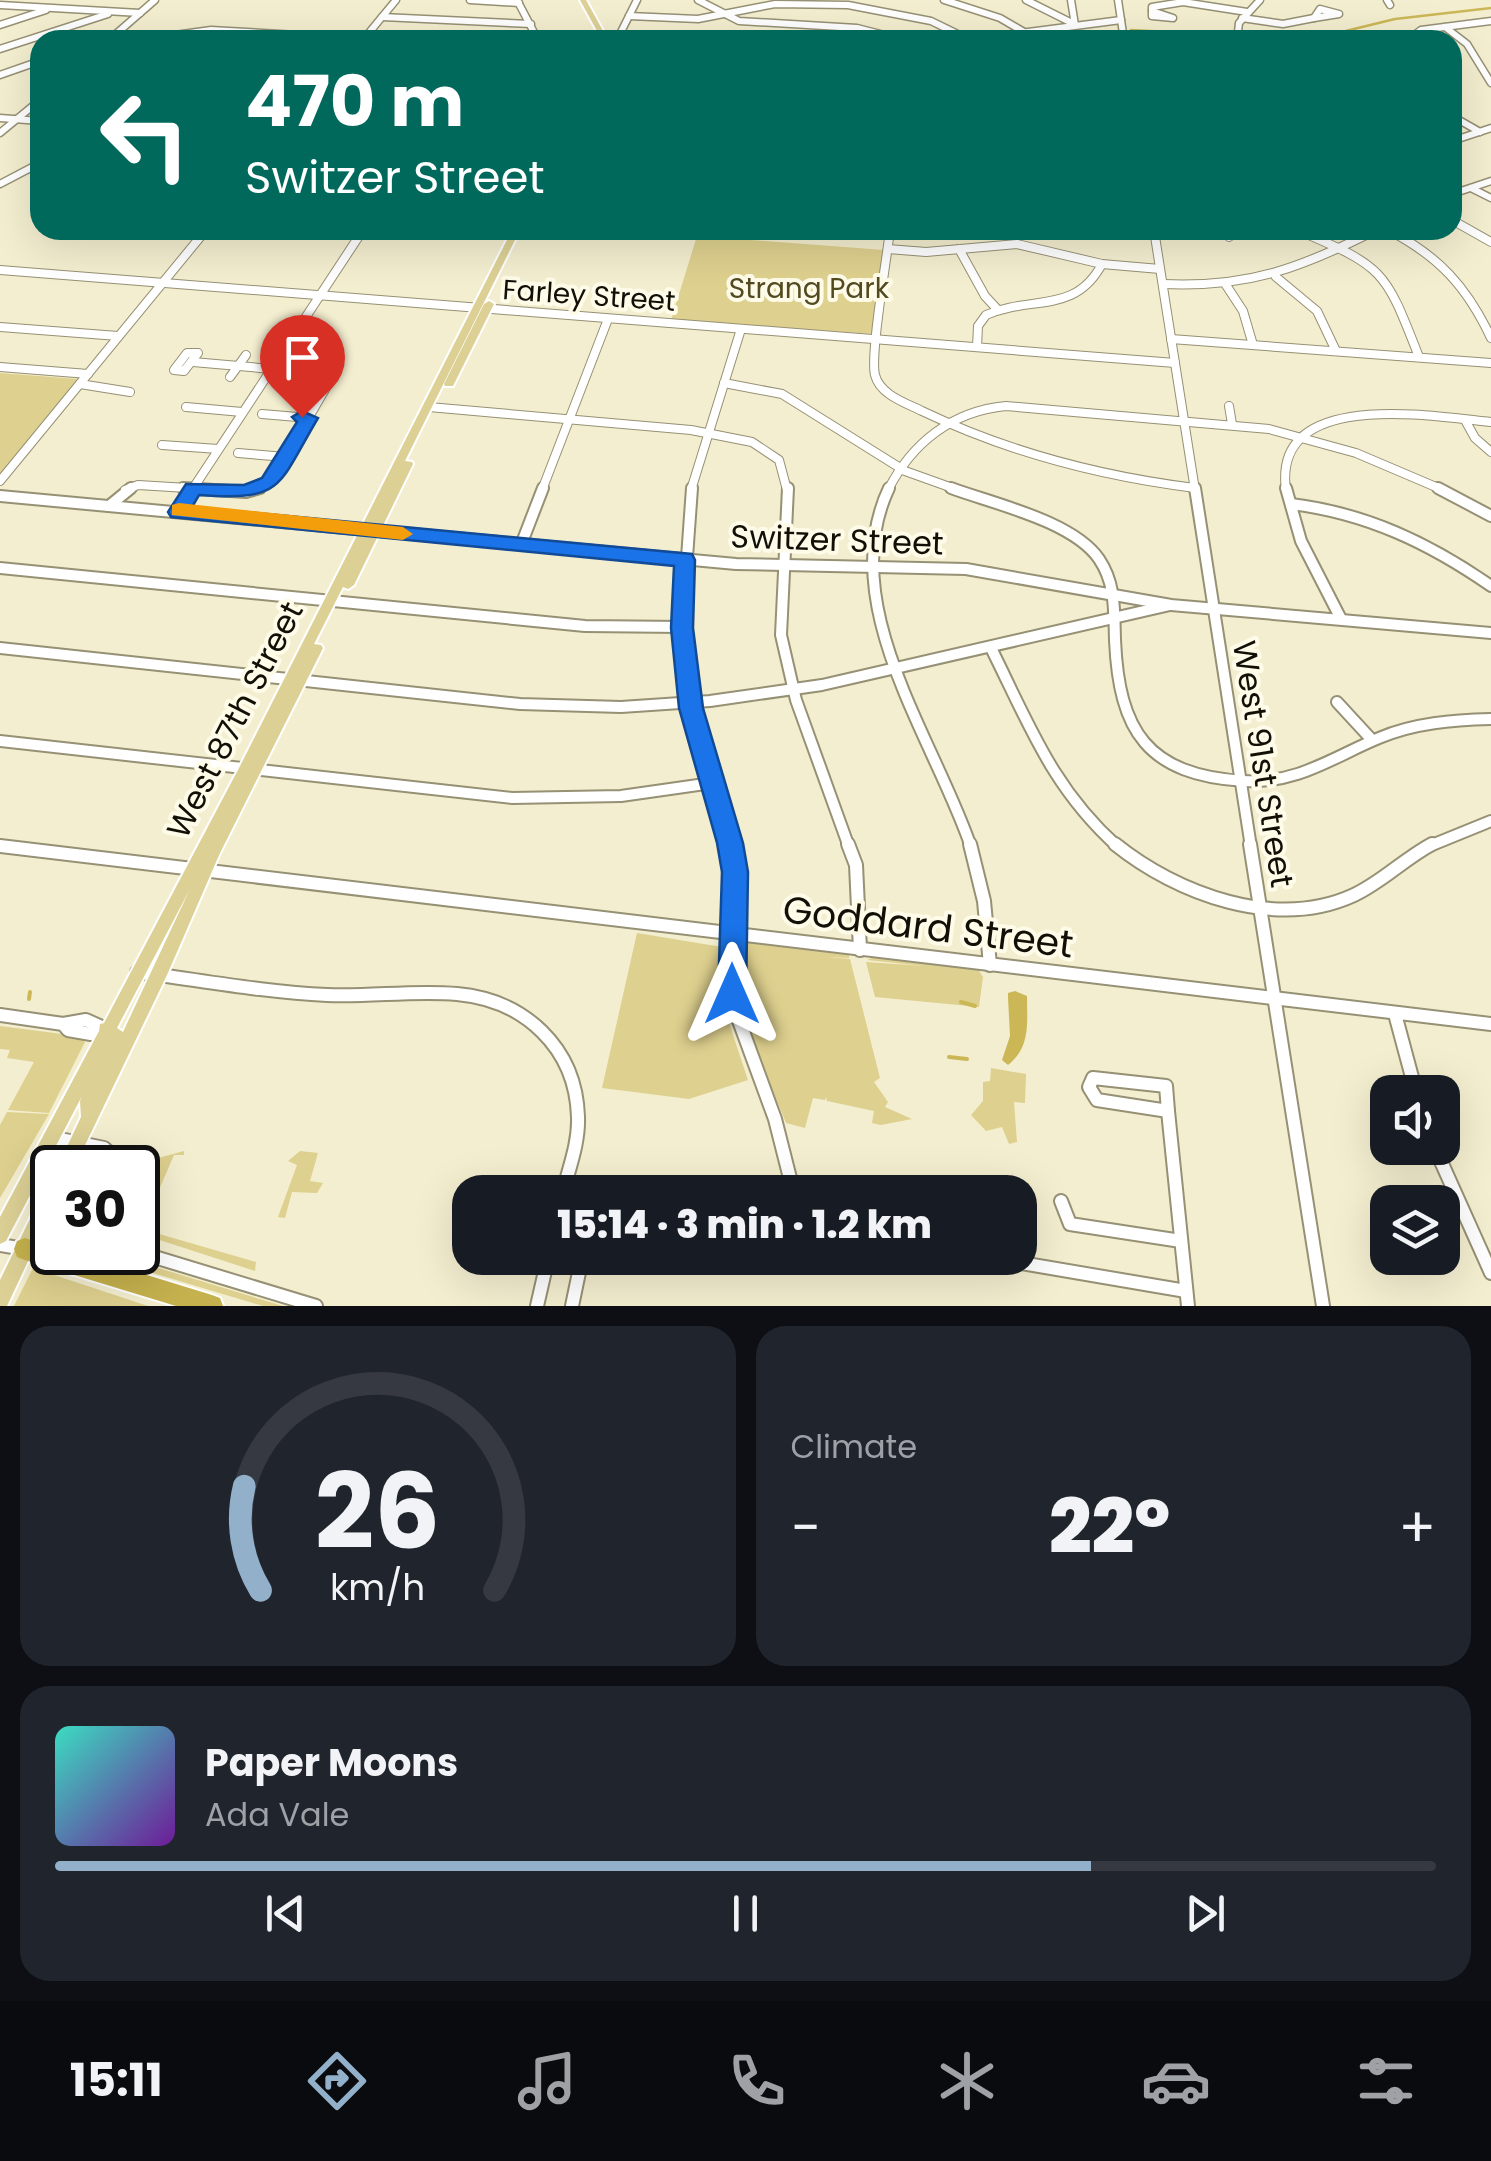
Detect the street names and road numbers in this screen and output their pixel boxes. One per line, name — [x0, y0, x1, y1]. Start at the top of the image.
street label: Farley Street — [501, 270, 677, 321]
street label: Switzer Street — [730, 513, 944, 566]
street label: West 87th Street — [155, 594, 314, 846]
street label: West 91st Street — [1222, 637, 1305, 890]
street label: Goddard Street — [780, 882, 1076, 971]

